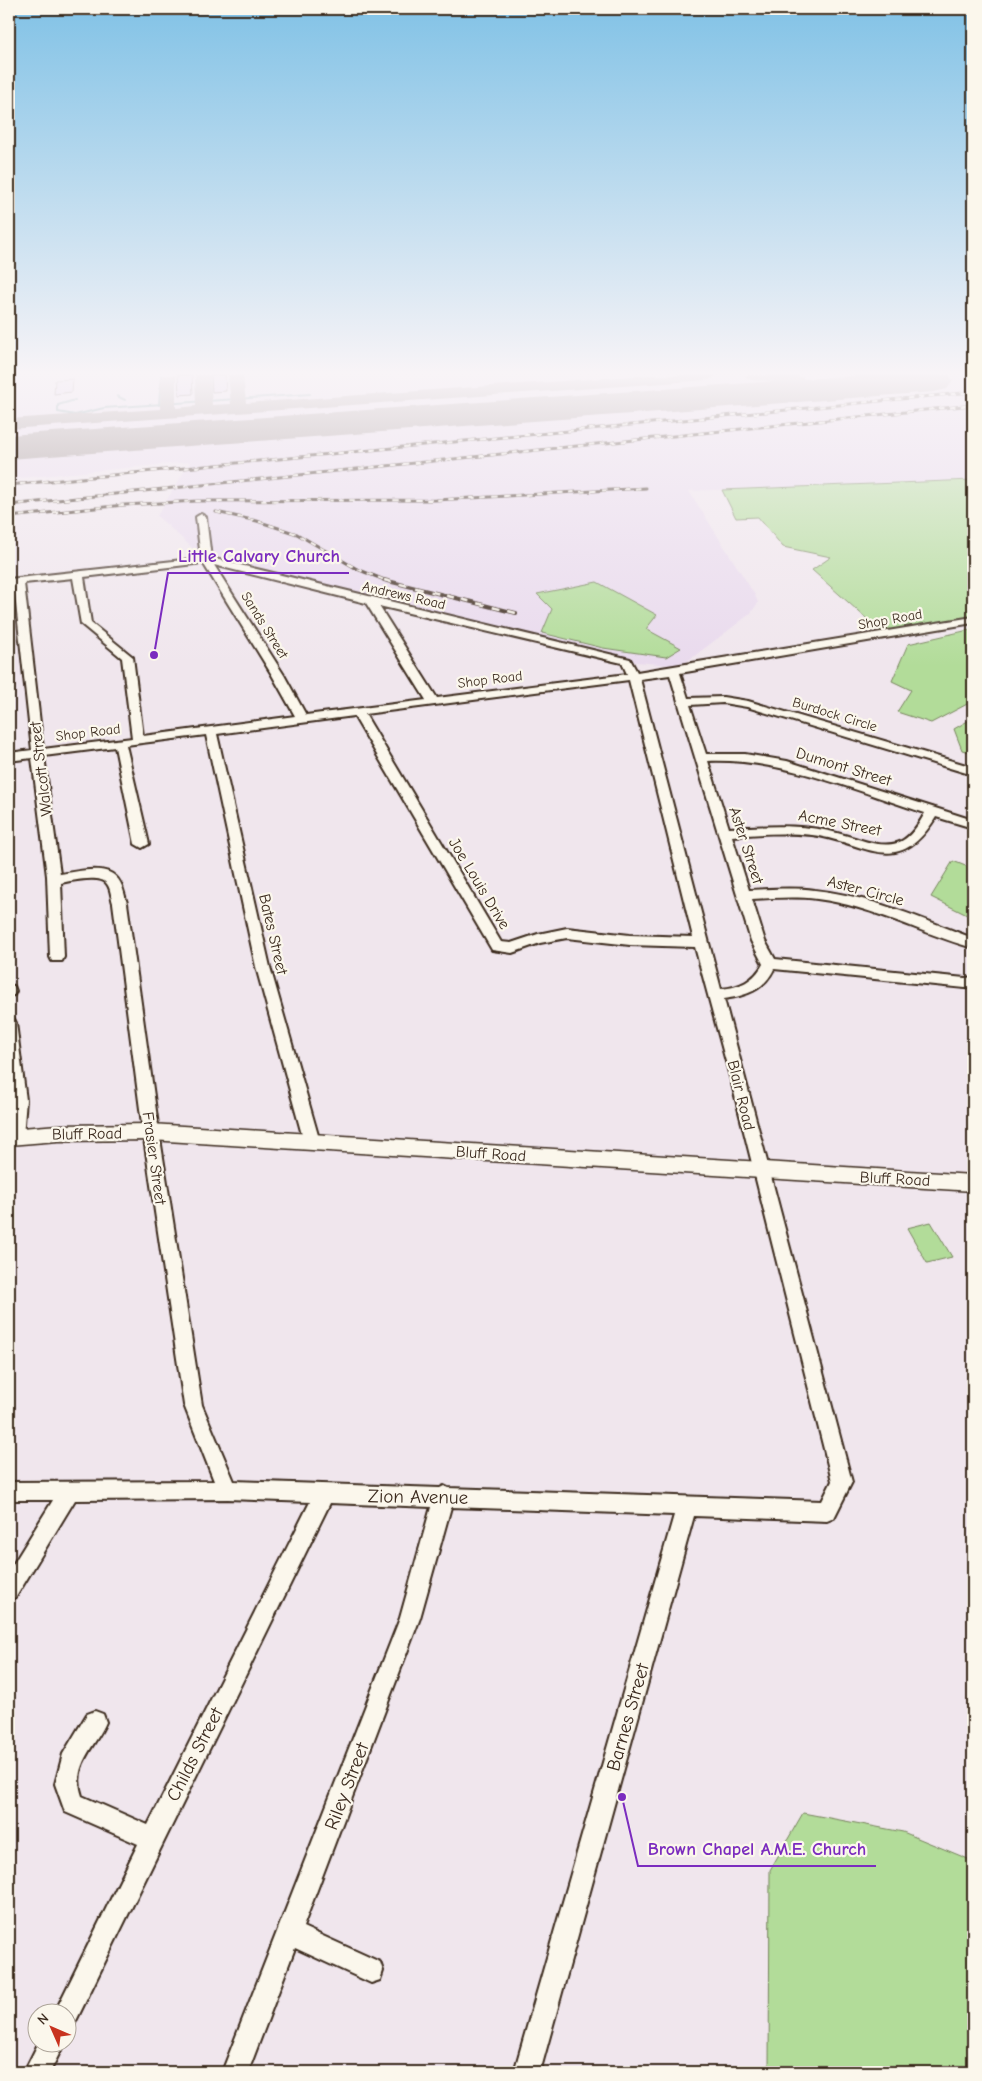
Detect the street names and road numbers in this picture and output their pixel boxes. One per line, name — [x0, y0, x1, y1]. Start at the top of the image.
street label: Andrews Road — [361, 578, 447, 613]
street label: Sands Street — [237, 589, 292, 663]
street label: Shop Road — [857, 605, 924, 634]
street label: Shop Road — [457, 667, 523, 692]
street label: Burdock Circle — [790, 694, 879, 735]
street label: Walcott Street — [26, 720, 56, 817]
street label: Shop Road — [55, 720, 121, 745]
street label: Dumont Street — [794, 744, 894, 790]
street label: Aster Street — [725, 805, 767, 886]
street label: Acme Street — [797, 806, 883, 840]
street label: Joe Louis Drive — [445, 834, 514, 933]
street label: Aster Circle — [826, 872, 906, 910]
street label: Bates Street — [255, 892, 291, 977]
street label: Blair Road — [724, 1058, 758, 1132]
street label: Frasier Street — [139, 1111, 169, 1206]
street label: Bluff Road — [52, 1124, 122, 1144]
street label: Bluff Road — [455, 1143, 527, 1165]
street label: Bluff Road — [859, 1168, 931, 1190]
street label: Zion Avenue — [368, 1485, 468, 1509]
street label: Barnes Street — [602, 1660, 654, 1774]
street label: Childs Street — [162, 1703, 228, 1805]
street label: Riley Street — [320, 1739, 374, 1833]

